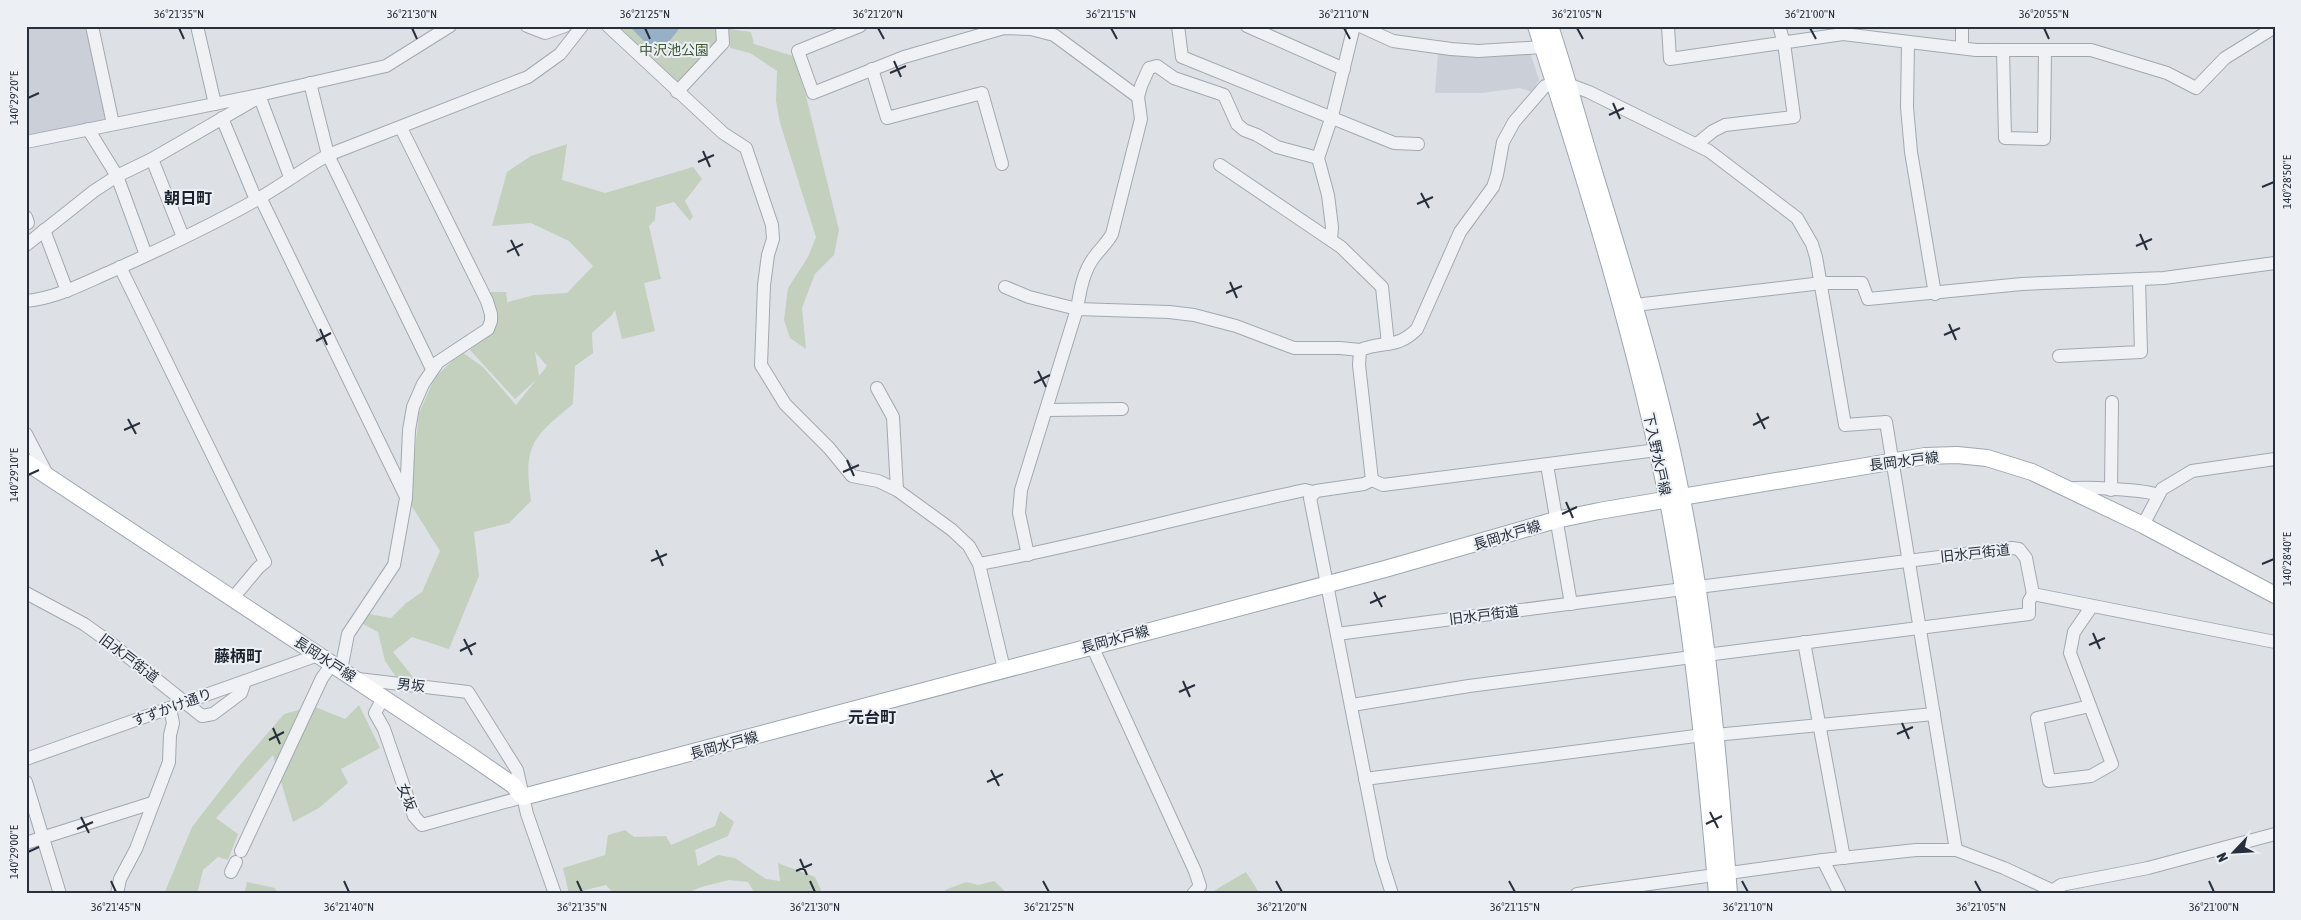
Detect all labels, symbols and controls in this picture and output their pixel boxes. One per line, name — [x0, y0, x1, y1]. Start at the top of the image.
text: 36°21'35"N — [154, 7, 204, 21]
text: 36°21'30"N — [387, 7, 437, 21]
text: 36°21'25"N — [620, 7, 670, 21]
text: 36°21'20"N — [853, 7, 903, 21]
text: 36°21'15"N — [1086, 7, 1136, 21]
text: 36°21'10"N — [1319, 7, 1369, 21]
text: 36°21'05"N — [1552, 7, 1602, 21]
text: 36°21'00"N — [1785, 7, 1835, 21]
text: 36°20'55"N — [2019, 7, 2069, 21]
park label: 中沢池公園 — [639, 42, 709, 58]
text: 140°29'20"E — [7, 71, 21, 125]
text: 140°28'50"E — [2280, 155, 2294, 209]
district label: 朝日町 — [164, 189, 212, 207]
street label: 下入野水戸線 — [1640, 411, 1674, 497]
text: 140°29'10"E — [7, 448, 21, 502]
street label: 長岡水戸線 — [1868, 449, 1940, 473]
street label: 長岡水戸線 — [1471, 517, 1543, 553]
text: 140°28'40"E — [2280, 532, 2294, 586]
street label: 旧水戸街道 — [1939, 541, 2011, 565]
street label: 旧水戸街道 — [1448, 603, 1520, 627]
street label: 長岡水戸線 — [1079, 622, 1151, 656]
street label: 旧水戸街道 — [96, 631, 162, 685]
street label: 長岡水戸線 — [291, 633, 359, 685]
district label: 藤柄町 — [214, 647, 262, 665]
street label: 男坂 — [396, 676, 426, 694]
street label: すずかけ通り — [130, 685, 214, 729]
district label: 元台町 — [848, 708, 896, 726]
street label: 長岡水戸線 — [688, 728, 760, 762]
street label: 女坂 — [395, 781, 419, 813]
text: 140°29'00"E — [7, 825, 21, 879]
north arrow — [2208, 828, 2258, 878]
text: N — [2213, 850, 2231, 865]
text: 36°21'45"N — [91, 900, 141, 914]
text: 36°21'40"N — [324, 900, 374, 914]
text: 36°21'35"N — [557, 900, 607, 914]
text: 36°21'30"N — [790, 900, 840, 914]
text: 36°21'25"N — [1024, 900, 1074, 914]
text: 36°21'20"N — [1257, 900, 1307, 914]
text: 36°21'15"N — [1490, 900, 1540, 914]
text: 36°21'10"N — [1723, 900, 1773, 914]
text: 36°21'05"N — [1956, 900, 2006, 914]
text: 36°21'00"N — [2189, 900, 2239, 914]

